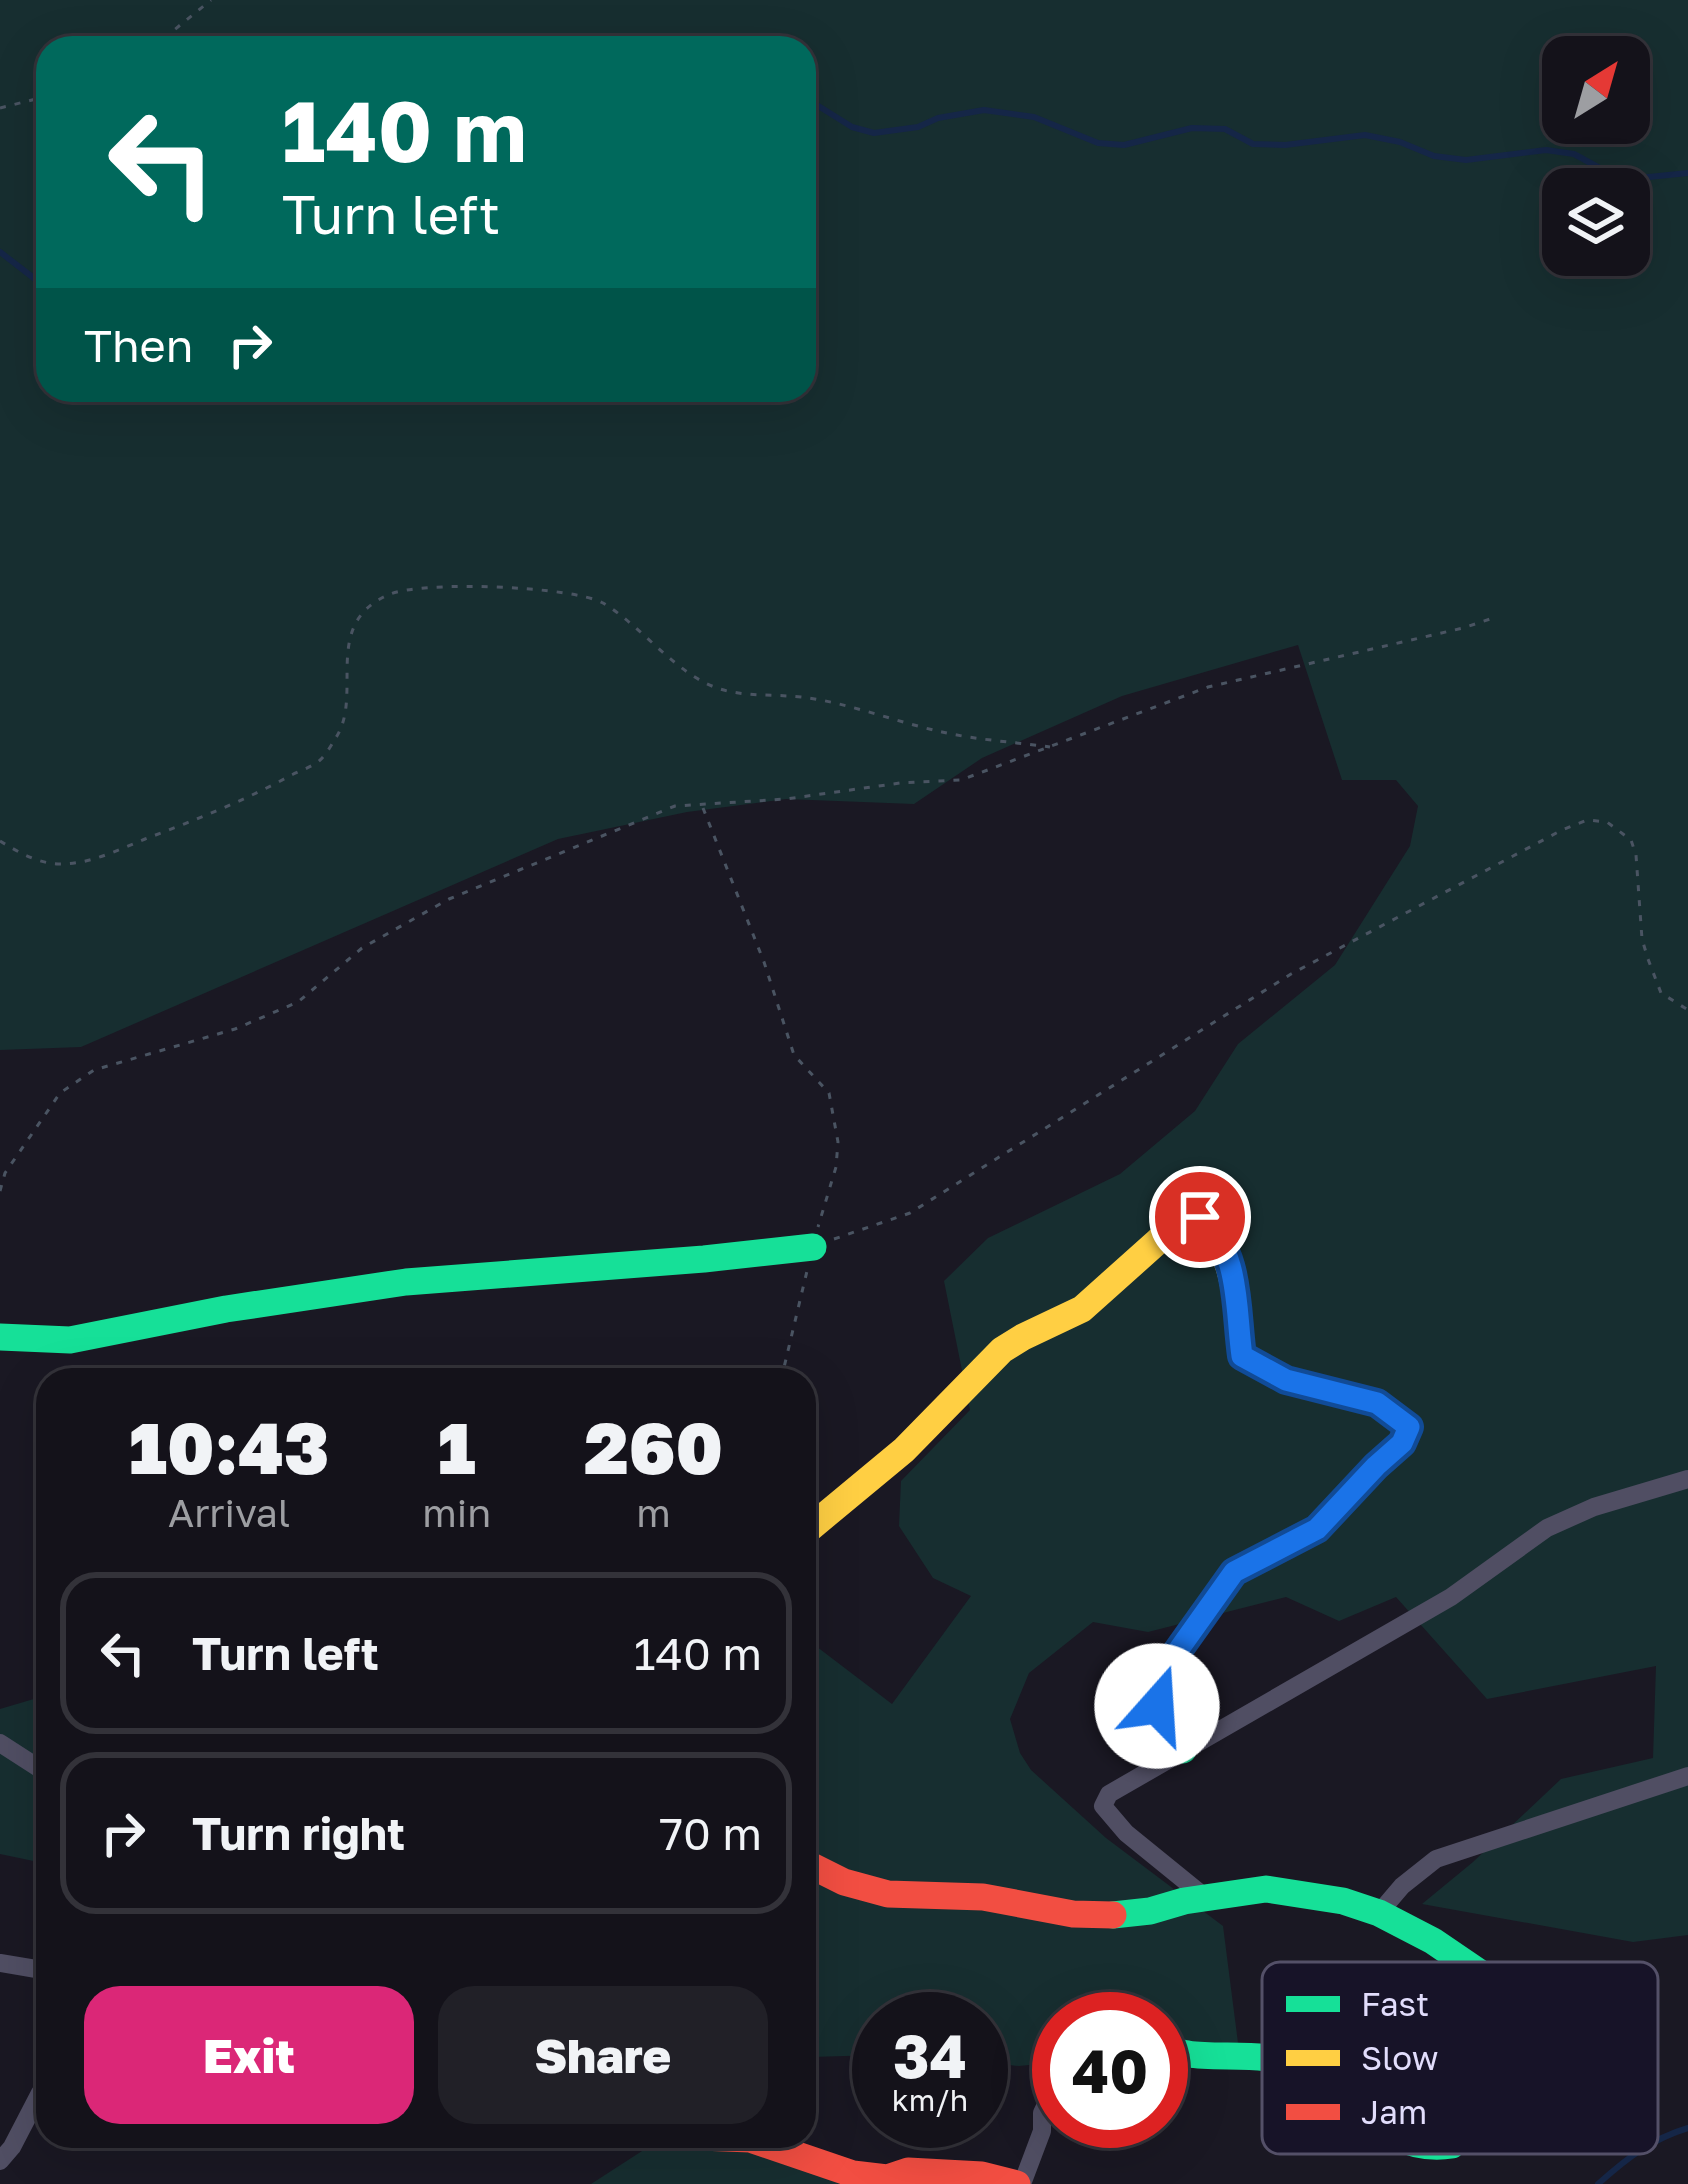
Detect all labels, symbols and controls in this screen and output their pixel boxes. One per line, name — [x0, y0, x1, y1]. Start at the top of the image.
north arrow — [1542, 36, 1650, 144]
map controls — [1542, 36, 1650, 276]
text: 140 m — [282, 80, 527, 180]
icon: left — [84, 84, 240, 240]
button: layers — [1542, 168, 1650, 276]
text: Turn left — [282, 181, 500, 246]
icon: right — [217, 312, 283, 378]
text: Then — [84, 318, 193, 372]
pin — [1149, 1166, 1251, 1268]
icon: arrive — [1167, 1184, 1233, 1250]
text: 10:43 — [129, 1403, 329, 1490]
text: 1 — [438, 1403, 476, 1490]
text: 260 — [584, 1403, 723, 1490]
text: Arrival — [168, 1489, 290, 1536]
text: min — [422, 1489, 491, 1536]
text: m — [636, 1489, 671, 1536]
icon: left — [90, 1620, 156, 1686]
text: Turn left — [192, 1626, 379, 1680]
text: 140 m — [634, 1626, 762, 1680]
position arrow — [1094, 1643, 1220, 1769]
icon: right — [90, 1800, 156, 1866]
text: Turn right — [192, 1806, 405, 1860]
text: 70 m — [659, 1806, 762, 1860]
legend — [1262, 1962, 1658, 2154]
text: Fast — [1361, 1984, 1429, 2023]
button: Exit — [84, 1986, 414, 2124]
button: Share — [438, 1986, 768, 2124]
speed limit sign: 40 — [1032, 1992, 1188, 2148]
text: 34 — [893, 2019, 967, 2091]
text: Slow — [1361, 2038, 1439, 2077]
text: km/h — [892, 2082, 968, 2118]
text: Jam — [1361, 2092, 1427, 2131]

